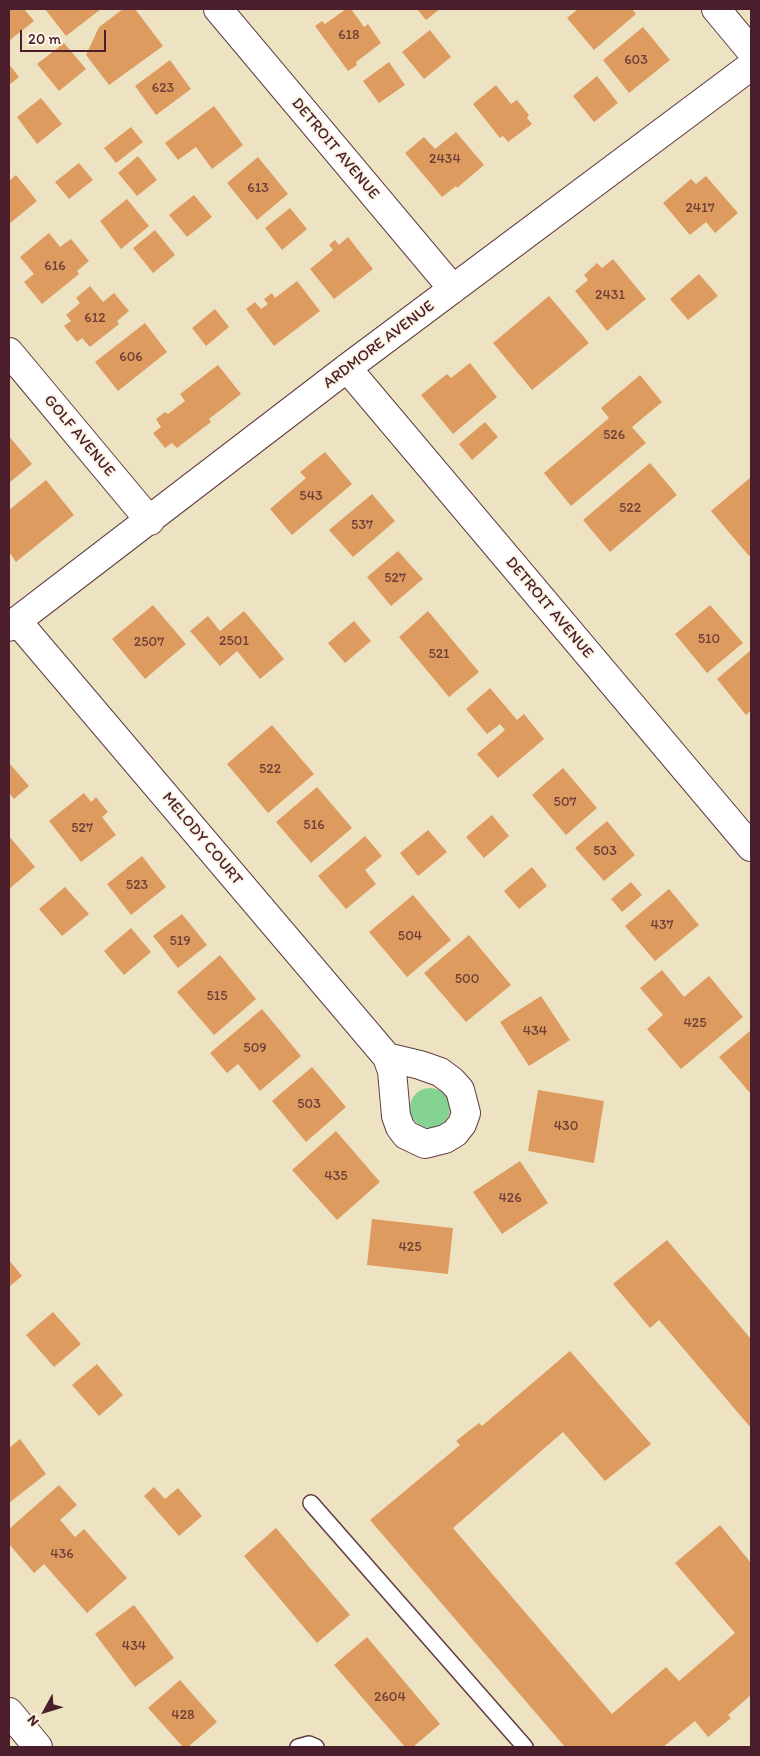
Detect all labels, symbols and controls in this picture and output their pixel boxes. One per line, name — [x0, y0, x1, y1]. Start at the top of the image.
scale bar — [22, 20, 109, 52]
house number: 618 — [338, 27, 360, 43]
text: 20 m — [28, 30, 61, 48]
house number: 603 — [624, 52, 648, 68]
house number: 623 — [152, 80, 174, 96]
street label: DETROIT AVENUE — [287, 94, 383, 204]
house number: 2434 — [429, 151, 461, 167]
house number: 613 — [247, 180, 269, 196]
house number: 2417 — [685, 200, 715, 216]
house number: 616 — [44, 258, 66, 274]
house number: 2431 — [595, 287, 625, 303]
street label: ARDMORE AVENUE — [320, 297, 438, 393]
house number: 612 — [84, 310, 106, 326]
house number: 606 — [119, 349, 143, 365]
street label: GOLF AVENUE — [39, 391, 119, 481]
house number: 526 — [603, 427, 625, 443]
house number: 543 — [299, 488, 323, 504]
house number: 522 — [619, 500, 641, 516]
house number: 537 — [351, 517, 373, 533]
street label: DETROIT AVENUE — [501, 553, 597, 663]
house number: 527 — [384, 570, 406, 586]
house number: 510 — [698, 631, 720, 647]
house number: 2501 — [219, 633, 249, 649]
house number: 2507 — [134, 634, 164, 650]
house number: 521 — [428, 646, 450, 662]
house number: 522 — [259, 761, 281, 777]
street label: MELODY COURT — [157, 789, 247, 889]
house number: 507 — [554, 794, 576, 810]
house number: 516 — [303, 817, 325, 833]
house number: 527 — [71, 820, 93, 836]
house number: 503 — [593, 843, 617, 859]
house number: 523 — [126, 877, 148, 893]
house number: 437 — [651, 917, 673, 933]
house number: 504 — [398, 928, 422, 944]
house number: 519 — [169, 933, 191, 949]
house number: 500 — [455, 971, 479, 987]
house number: 515 — [206, 988, 228, 1004]
house number: 425 — [683, 1015, 707, 1031]
house number: 434 — [523, 1023, 547, 1039]
house number: 509 — [243, 1040, 267, 1056]
house number: 503 — [297, 1096, 321, 1112]
house number: 430 — [554, 1118, 578, 1134]
house number: 435 — [324, 1168, 348, 1184]
house number: 426 — [498, 1190, 522, 1206]
house number: 425 — [398, 1239, 422, 1255]
house number: 436 — [50, 1546, 74, 1562]
house number: 434 — [122, 1638, 146, 1654]
north arrow — [20, 1686, 70, 1736]
house number: 2604 — [374, 1689, 406, 1705]
house number: 428 — [171, 1707, 195, 1723]
text: N — [23, 1712, 43, 1730]

